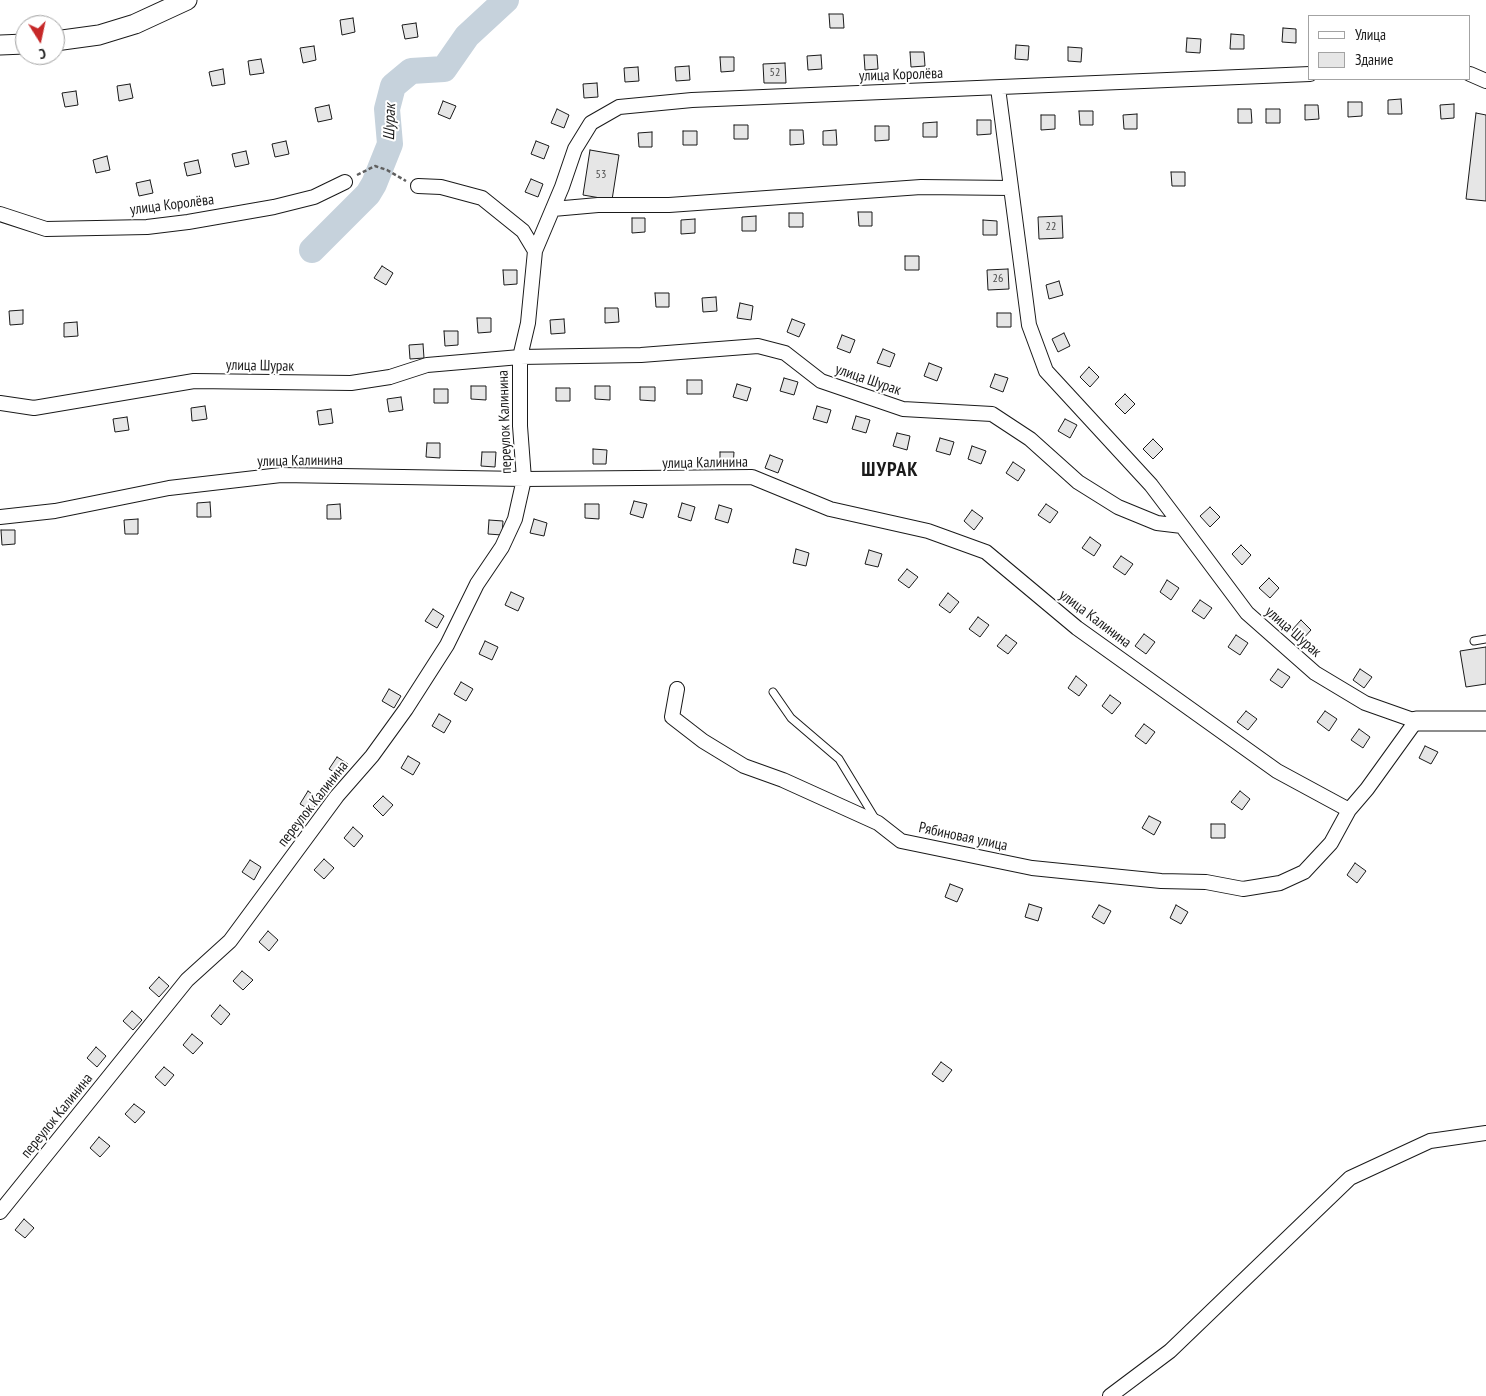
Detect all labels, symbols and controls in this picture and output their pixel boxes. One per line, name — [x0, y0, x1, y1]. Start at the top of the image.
north arrow — [15, 15, 65, 65]
legend — [1308, 15, 1471, 80]
text: Улица — [1355, 25, 1386, 44]
text: С — [38, 44, 47, 63]
text: Здание — [1355, 50, 1393, 69]
street label: улица Королёва — [858, 65, 944, 85]
house number: 52 — [770, 66, 780, 80]
water label: Шурак — [380, 103, 400, 141]
house number: 53 — [596, 168, 606, 182]
street label: улица Королёва — [129, 191, 215, 219]
house number: 22 — [1046, 220, 1056, 234]
house number: 26 — [993, 272, 1003, 286]
street label: улица Шурак — [226, 356, 294, 376]
street label: улица Шурак — [833, 360, 903, 400]
street label: переулок Калинина — [494, 370, 516, 474]
street label: улица Калинина — [257, 451, 343, 471]
street label: улица Калинина — [662, 453, 748, 473]
district label: ШУРАК — [861, 458, 919, 482]
street label: улица Калинина — [1055, 586, 1135, 652]
street label: улица Шурак — [1261, 603, 1325, 661]
street label: переулок Калинина — [274, 758, 352, 850]
street label: Рябиновая улица — [917, 819, 1009, 855]
street label: переулок Калинина — [17, 1070, 97, 1162]

